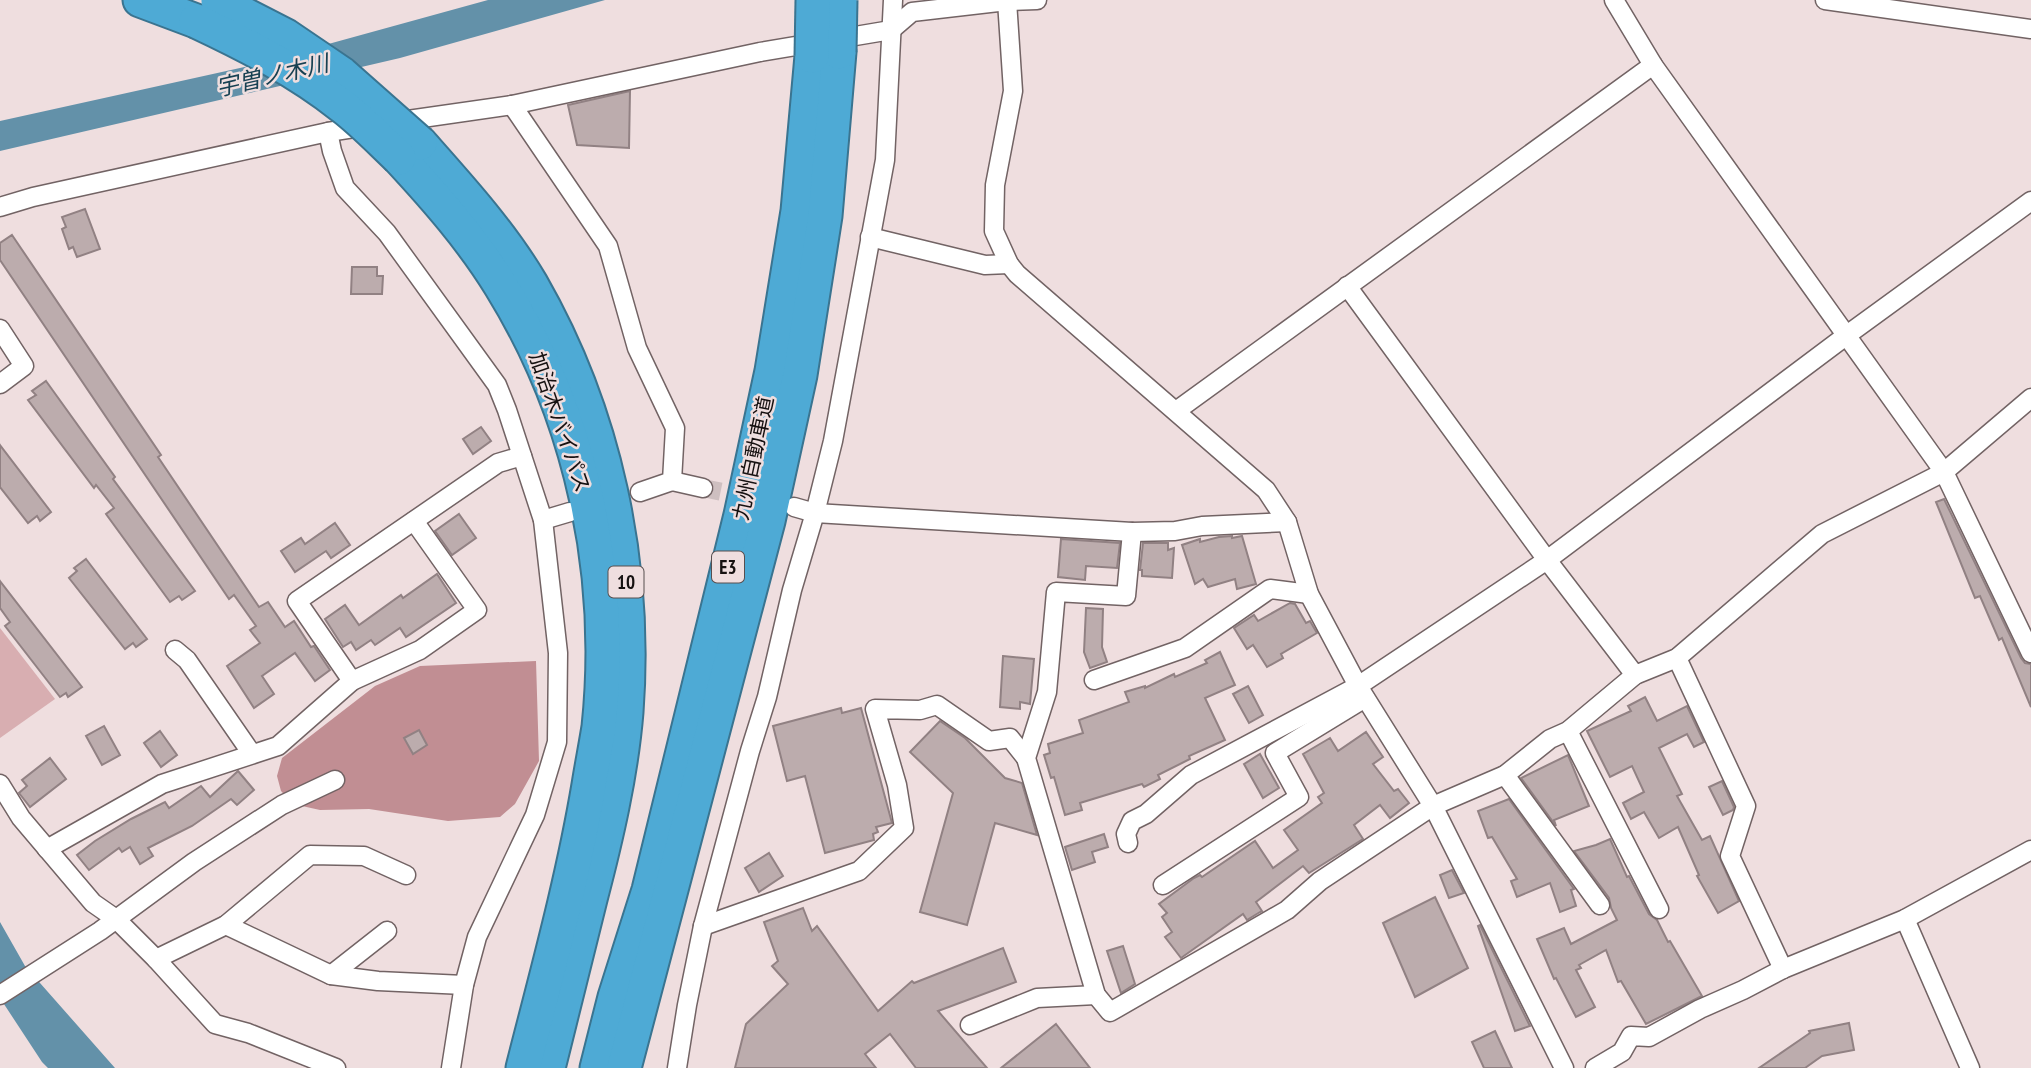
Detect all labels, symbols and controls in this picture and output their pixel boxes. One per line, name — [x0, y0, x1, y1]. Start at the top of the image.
water label: 宇曽ノ木川 — [213, 47, 334, 102]
street label: 加治木バイパス — [523, 348, 597, 496]
street label: 九州自動車道 — [727, 394, 779, 522]
road number: E3 — [712, 552, 744, 582]
road number: 10 — [608, 566, 644, 597]

